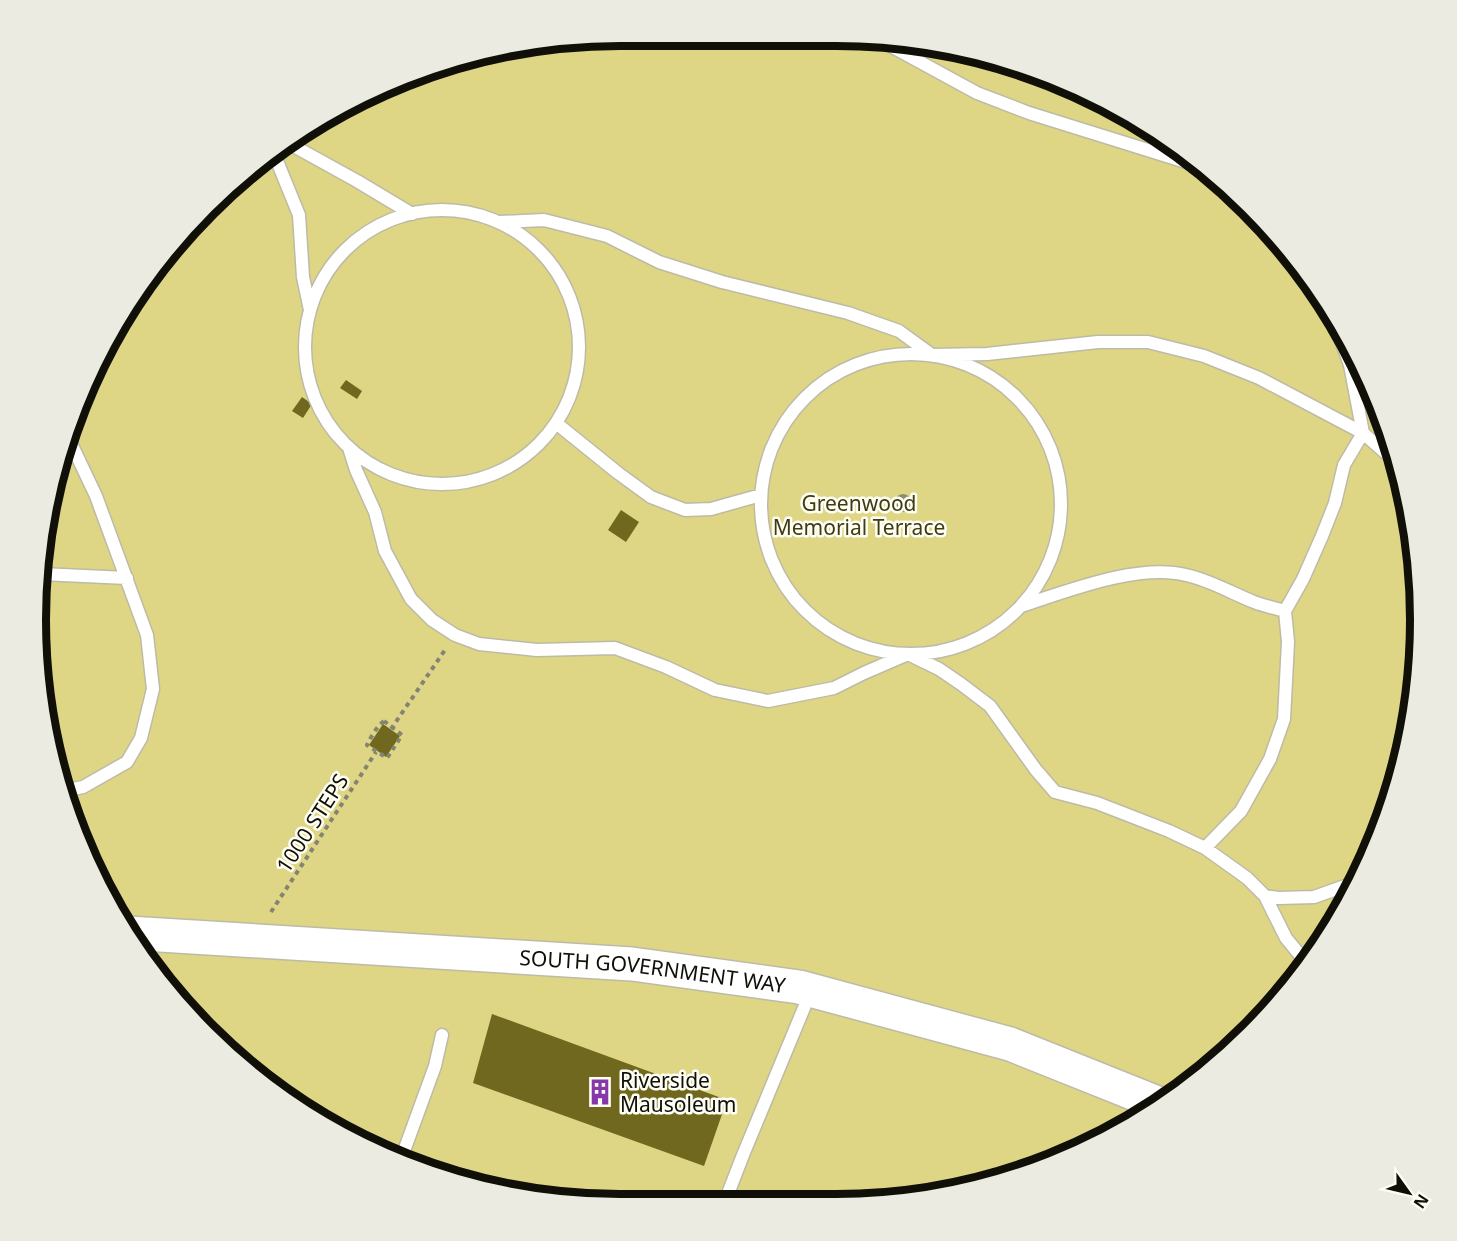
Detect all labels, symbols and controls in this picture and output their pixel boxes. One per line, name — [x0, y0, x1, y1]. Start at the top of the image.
park label: Greenwood Memorial Terrace — [773, 489, 945, 541]
street label: 1000 STEPS — [270, 768, 354, 878]
street label: SOUTH GOVERNMENT WAY — [519, 943, 787, 999]
place label: Riverside Mausoleum — [620, 1066, 736, 1118]
building icon: Riverside Mausoleum — [585, 1077, 615, 1107]
north arrow — [1379, 1163, 1439, 1223]
text: N — [1409, 1190, 1434, 1213]

